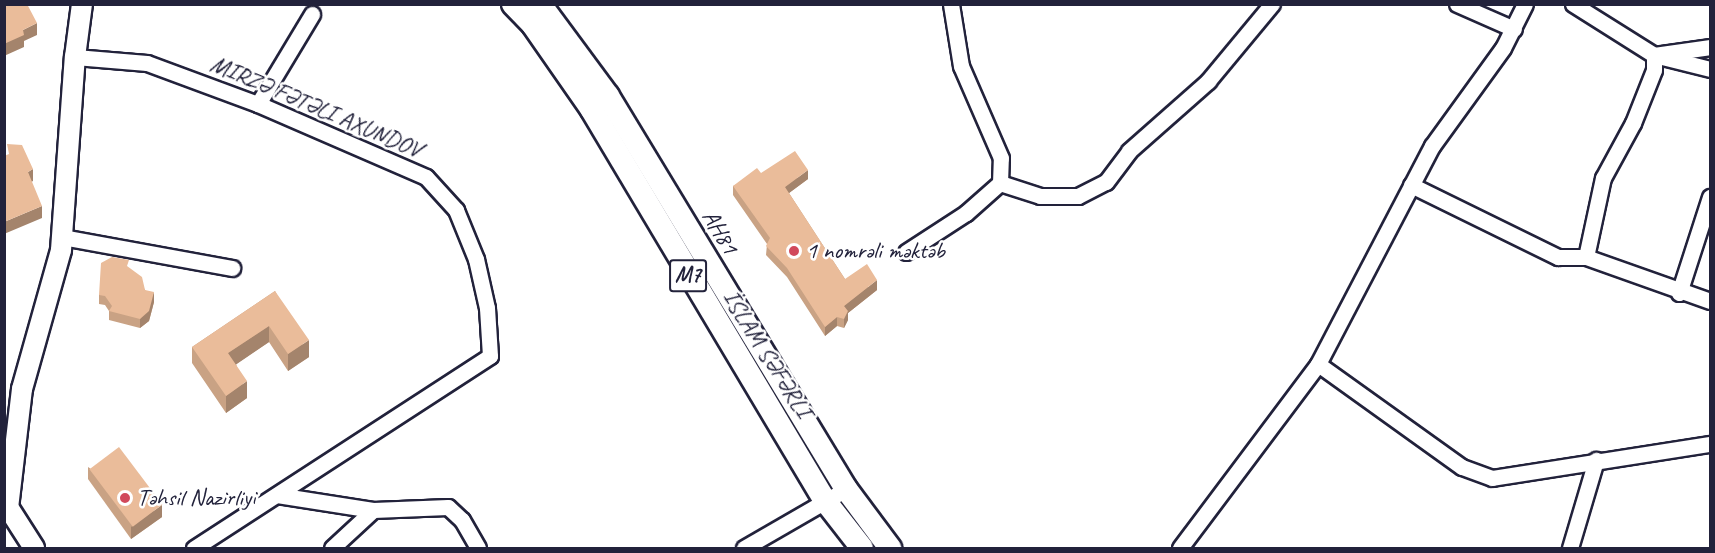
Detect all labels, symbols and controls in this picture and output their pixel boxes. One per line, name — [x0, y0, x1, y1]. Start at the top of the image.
street label: MIRZƏ FƏTƏLI AXUNDOV — [206, 50, 426, 164]
street label: AH81 — [696, 204, 744, 260]
place label: 1 nomrəli məktəb — [806, 237, 944, 265]
marker: 1 nomrəli məktəb — [787, 244, 801, 258]
road number: M7 — [668, 257, 708, 295]
street label: İSLAM SƏFƏRLI — [716, 285, 818, 423]
place label: Təhsil Nazirliyi — [137, 484, 256, 512]
marker: Təhsil Nazirliyi — [118, 491, 132, 505]

